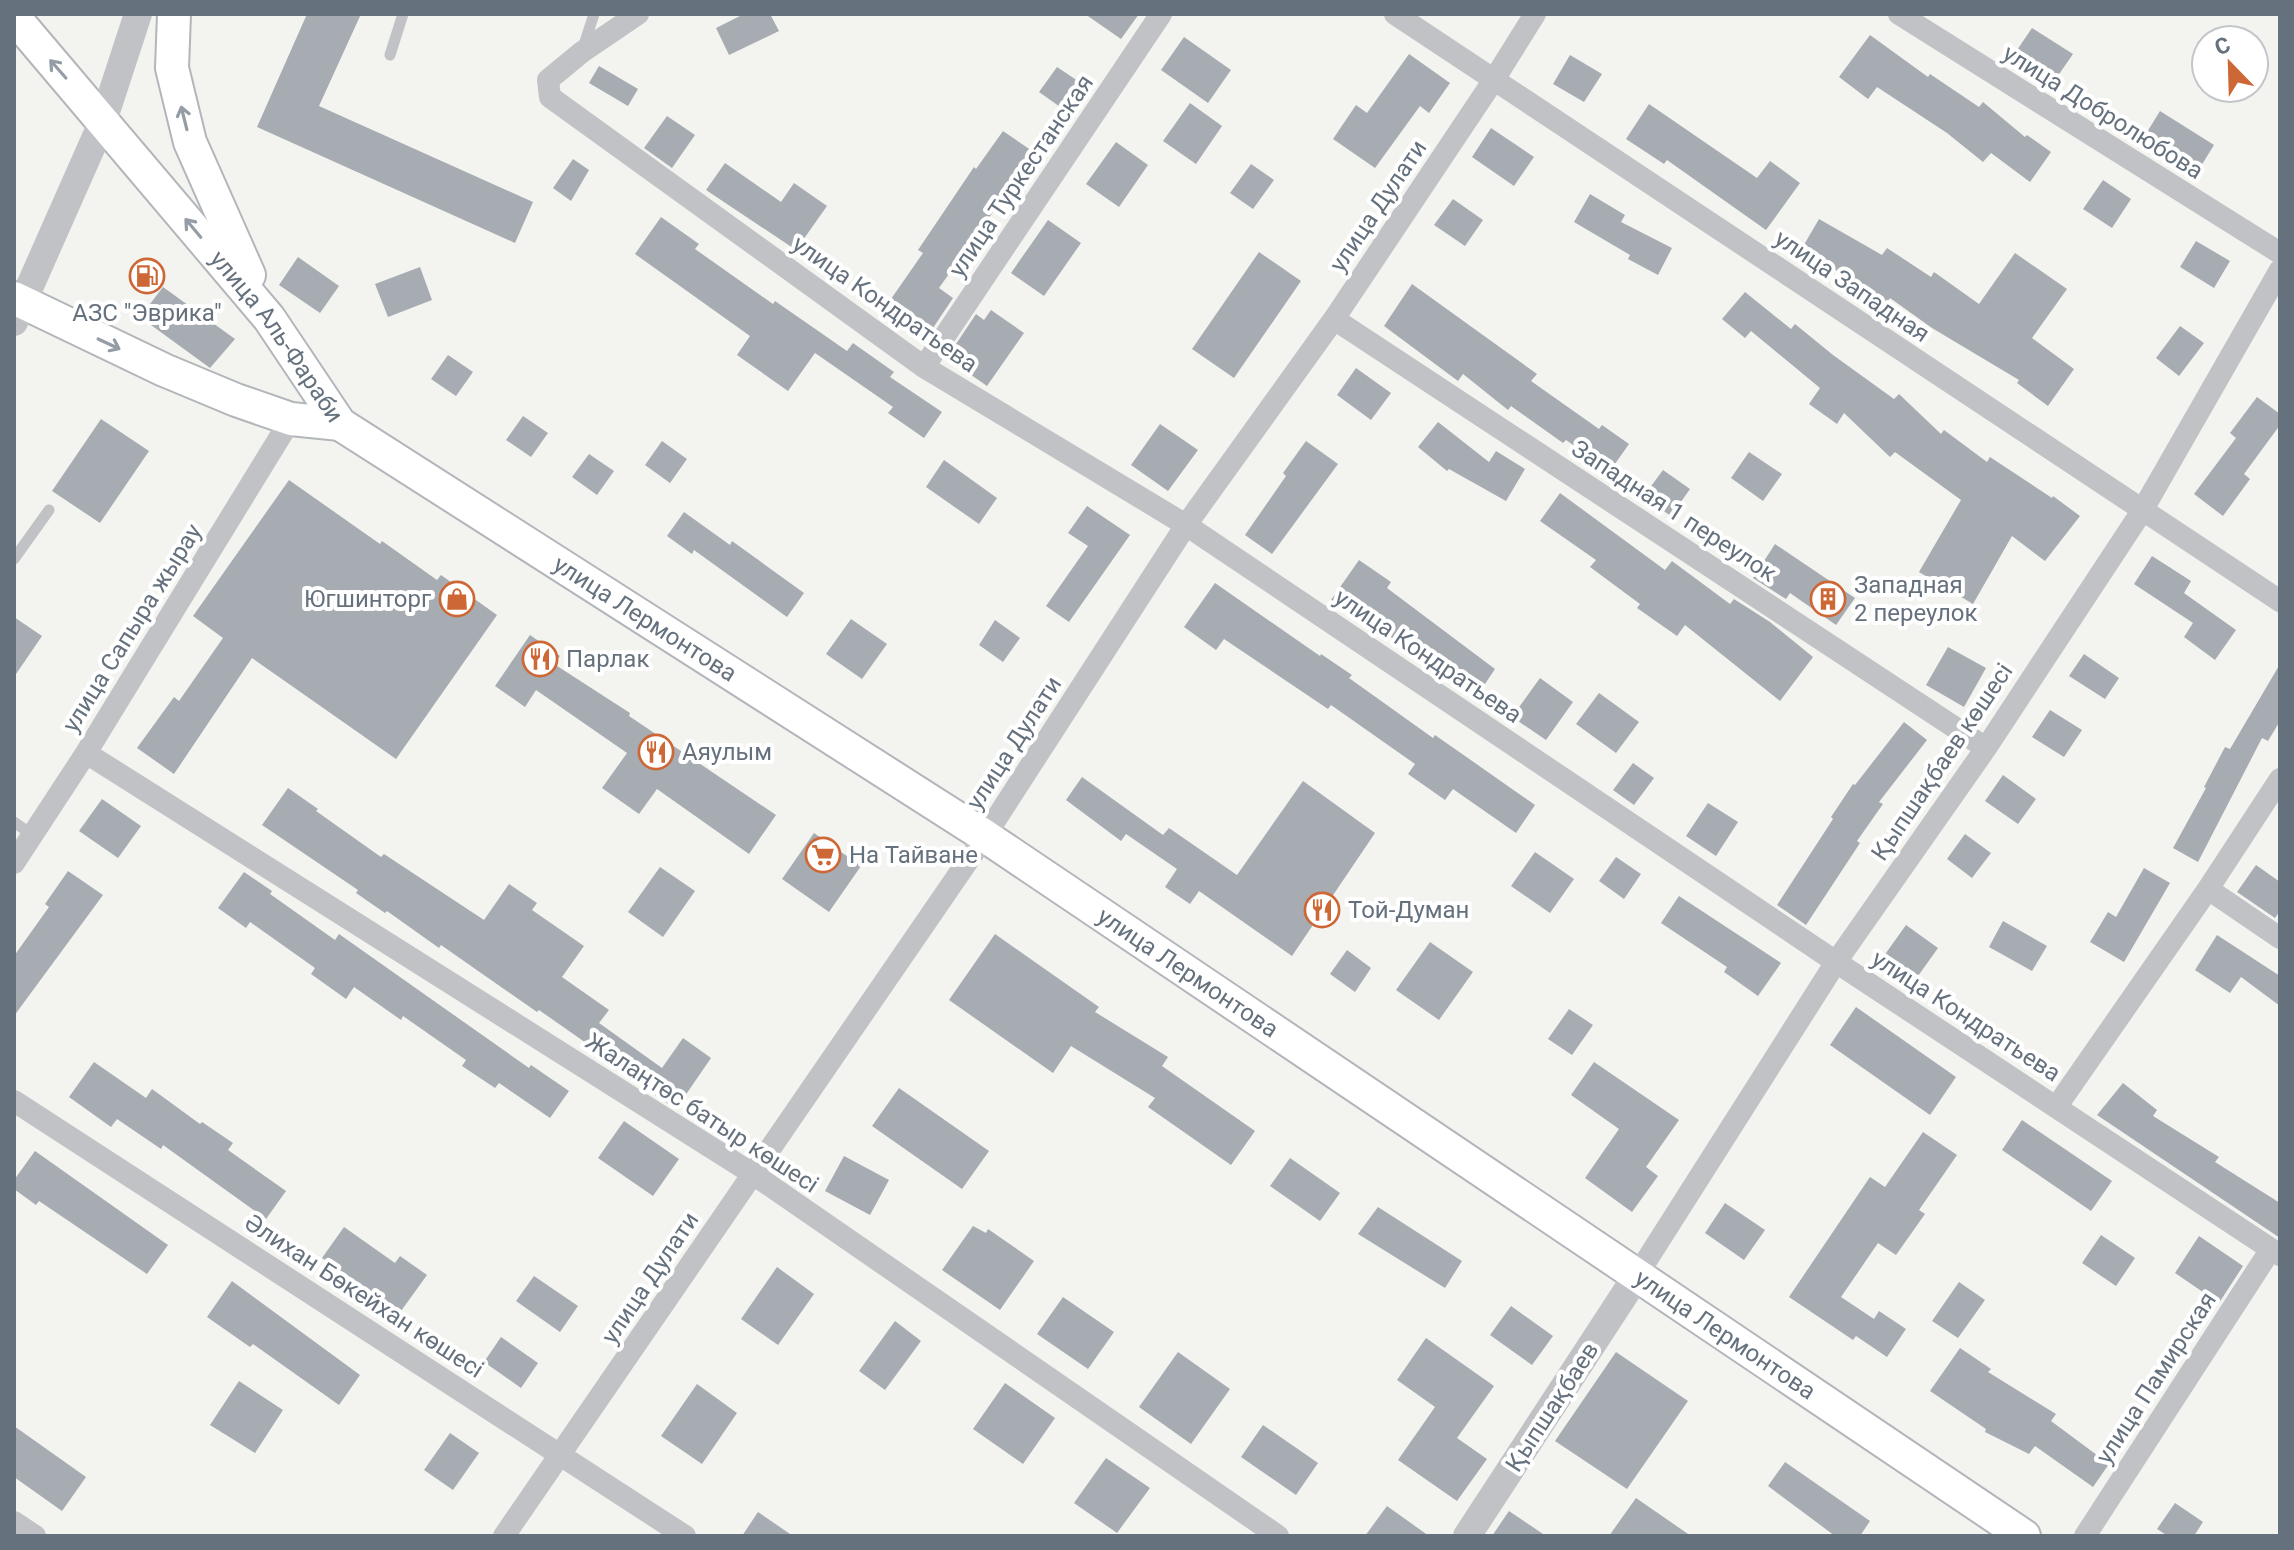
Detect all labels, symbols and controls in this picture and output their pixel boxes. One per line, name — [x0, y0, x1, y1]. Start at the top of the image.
north arrow — [2190, 24, 2270, 104]
text: С — [2211, 32, 2234, 60]
street label: улица Добролюбова — [1998, 39, 2208, 185]
one-way arrow — [50, 59, 68, 79]
street label: улица Туркестанская — [943, 70, 1099, 282]
one-way arrow — [176, 105, 191, 131]
street label: улица Дулати — [1324, 135, 1432, 277]
one-way arrow — [184, 218, 202, 238]
street label: улица Западная — [1769, 224, 1935, 348]
street label: улица Кондратьева — [787, 230, 983, 378]
street label: улица Аль-Фараби — [204, 245, 349, 428]
fuel station icon: АЗС "Эврика" — [128, 257, 166, 295]
place label: АЗС "Эврика" — [72, 299, 222, 327]
one-way arrow — [97, 337, 121, 352]
street label: Западная 1 переулок — [1566, 434, 1782, 588]
street label: улица Сапыра жырау — [56, 518, 208, 737]
street label: улица Лермонтова — [548, 550, 742, 688]
place label: Западная 2 переулок — [1854, 571, 1978, 627]
shop icon: Югшинторг — [438, 580, 476, 618]
building icon: Западная 2 переулок — [1809, 580, 1847, 618]
street label: улица Кондратьева — [1329, 583, 1527, 729]
place label: Югшинторг — [304, 585, 431, 613]
restaurant icon: Парлак — [521, 640, 559, 678]
place label: Парлак — [566, 645, 649, 673]
street label: Қыпшақбаев көшесі — [1866, 658, 2018, 866]
street label: улица Дулати — [961, 671, 1067, 815]
restaurant icon: Аяулым — [637, 733, 675, 771]
place label: Аяулым — [682, 738, 772, 766]
supermarket icon: На Тайване — [804, 836, 842, 874]
place label: На Тайване — [849, 841, 978, 869]
restaurant icon: Той-Думан — [1303, 891, 1341, 929]
place label: Той-Думан — [1348, 896, 1469, 924]
street label: улица Лермонтова — [1092, 902, 1284, 1043]
street label: улица Кондратьева — [1866, 945, 2066, 1087]
street label: Жалаңтөс батыр көшесі — [580, 1027, 824, 1199]
street label: улица Дулати — [596, 1207, 704, 1349]
street label: Әлихан Бөкейхан көшесі — [239, 1208, 489, 1384]
street label: улица Лермонтова — [1630, 1264, 1821, 1406]
street label: улица Памирская — [2090, 1287, 2222, 1469]
street label: Қыпшақбаев — [1500, 1337, 1604, 1477]

